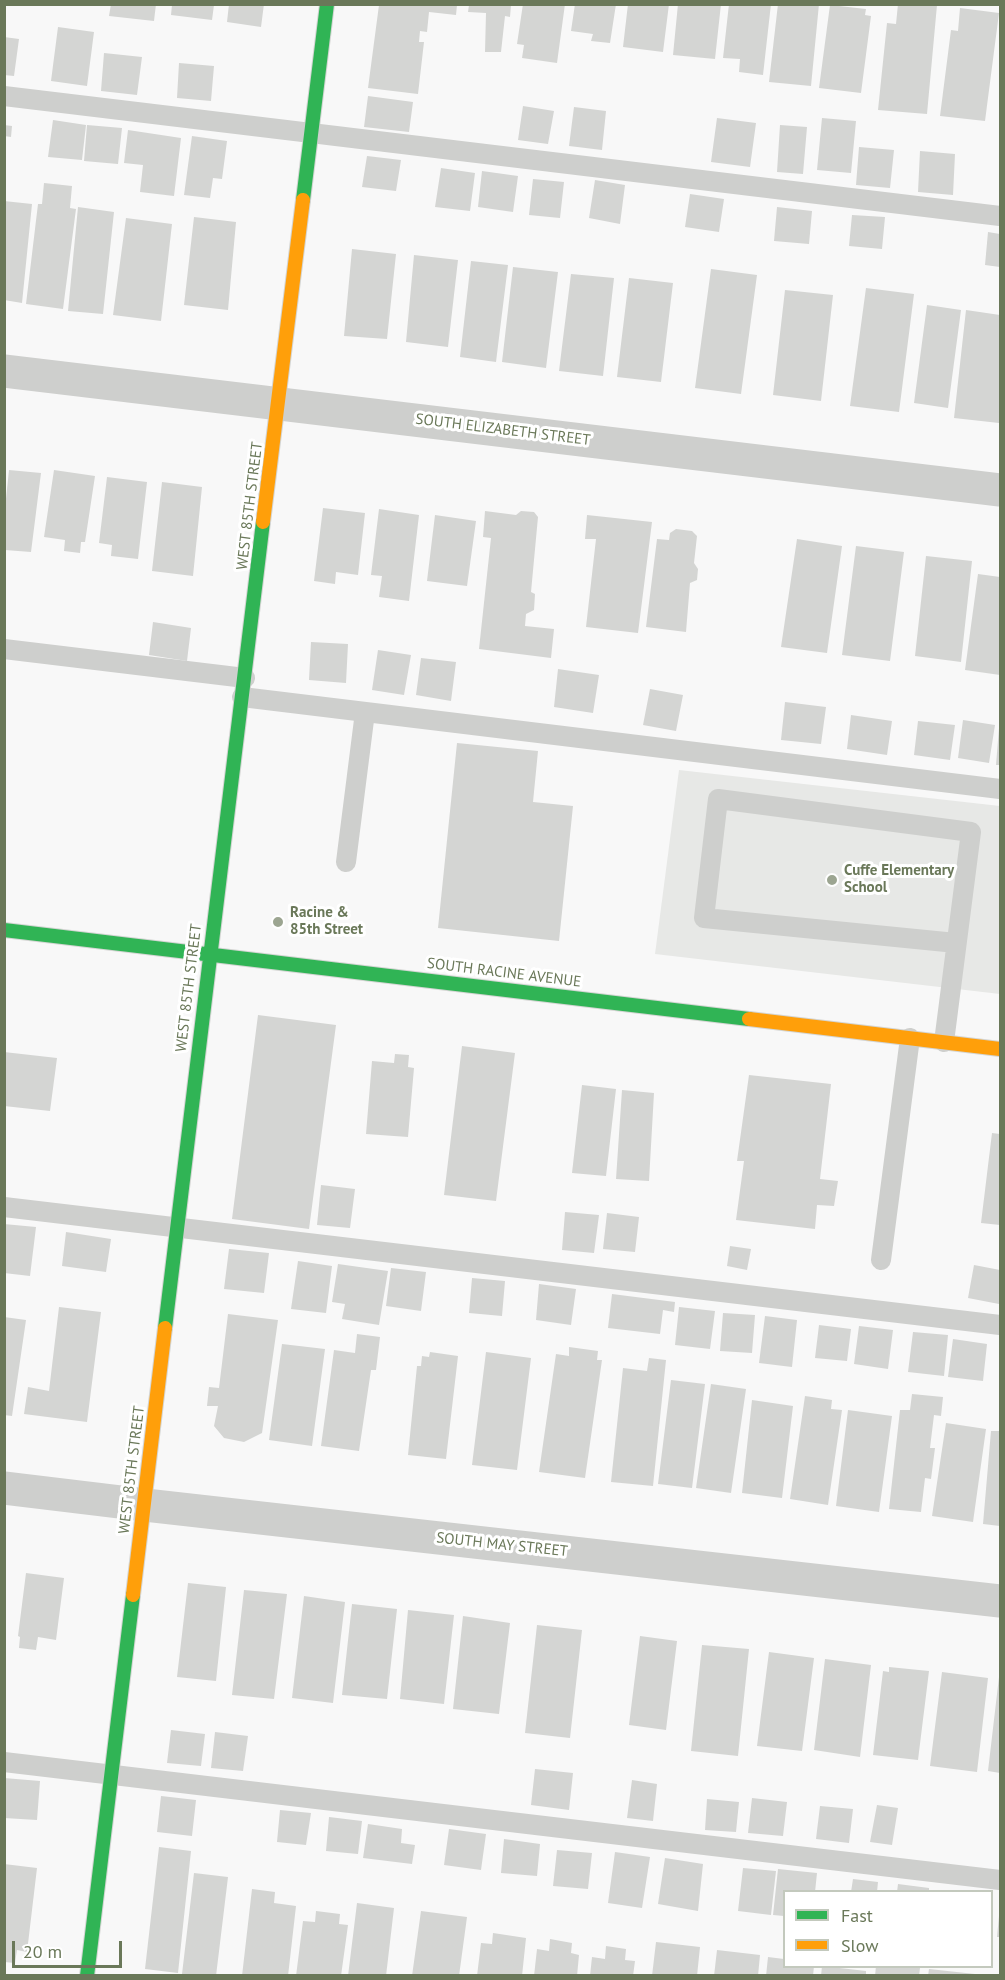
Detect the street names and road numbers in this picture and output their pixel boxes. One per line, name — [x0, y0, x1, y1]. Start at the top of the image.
street label: SOUTH ELIZABETH STREET — [415, 410, 591, 450]
street label: WEST 85TH STREET — [233, 441, 267, 571]
street label: WEST 85TH STREET — [172, 923, 206, 1053]
street label: SOUTH RACINE AVENUE — [426, 955, 582, 991]
street label: WEST 85TH STREET — [115, 1405, 149, 1535]
street label: SOUTH MAY STREET — [435, 1529, 569, 1561]

